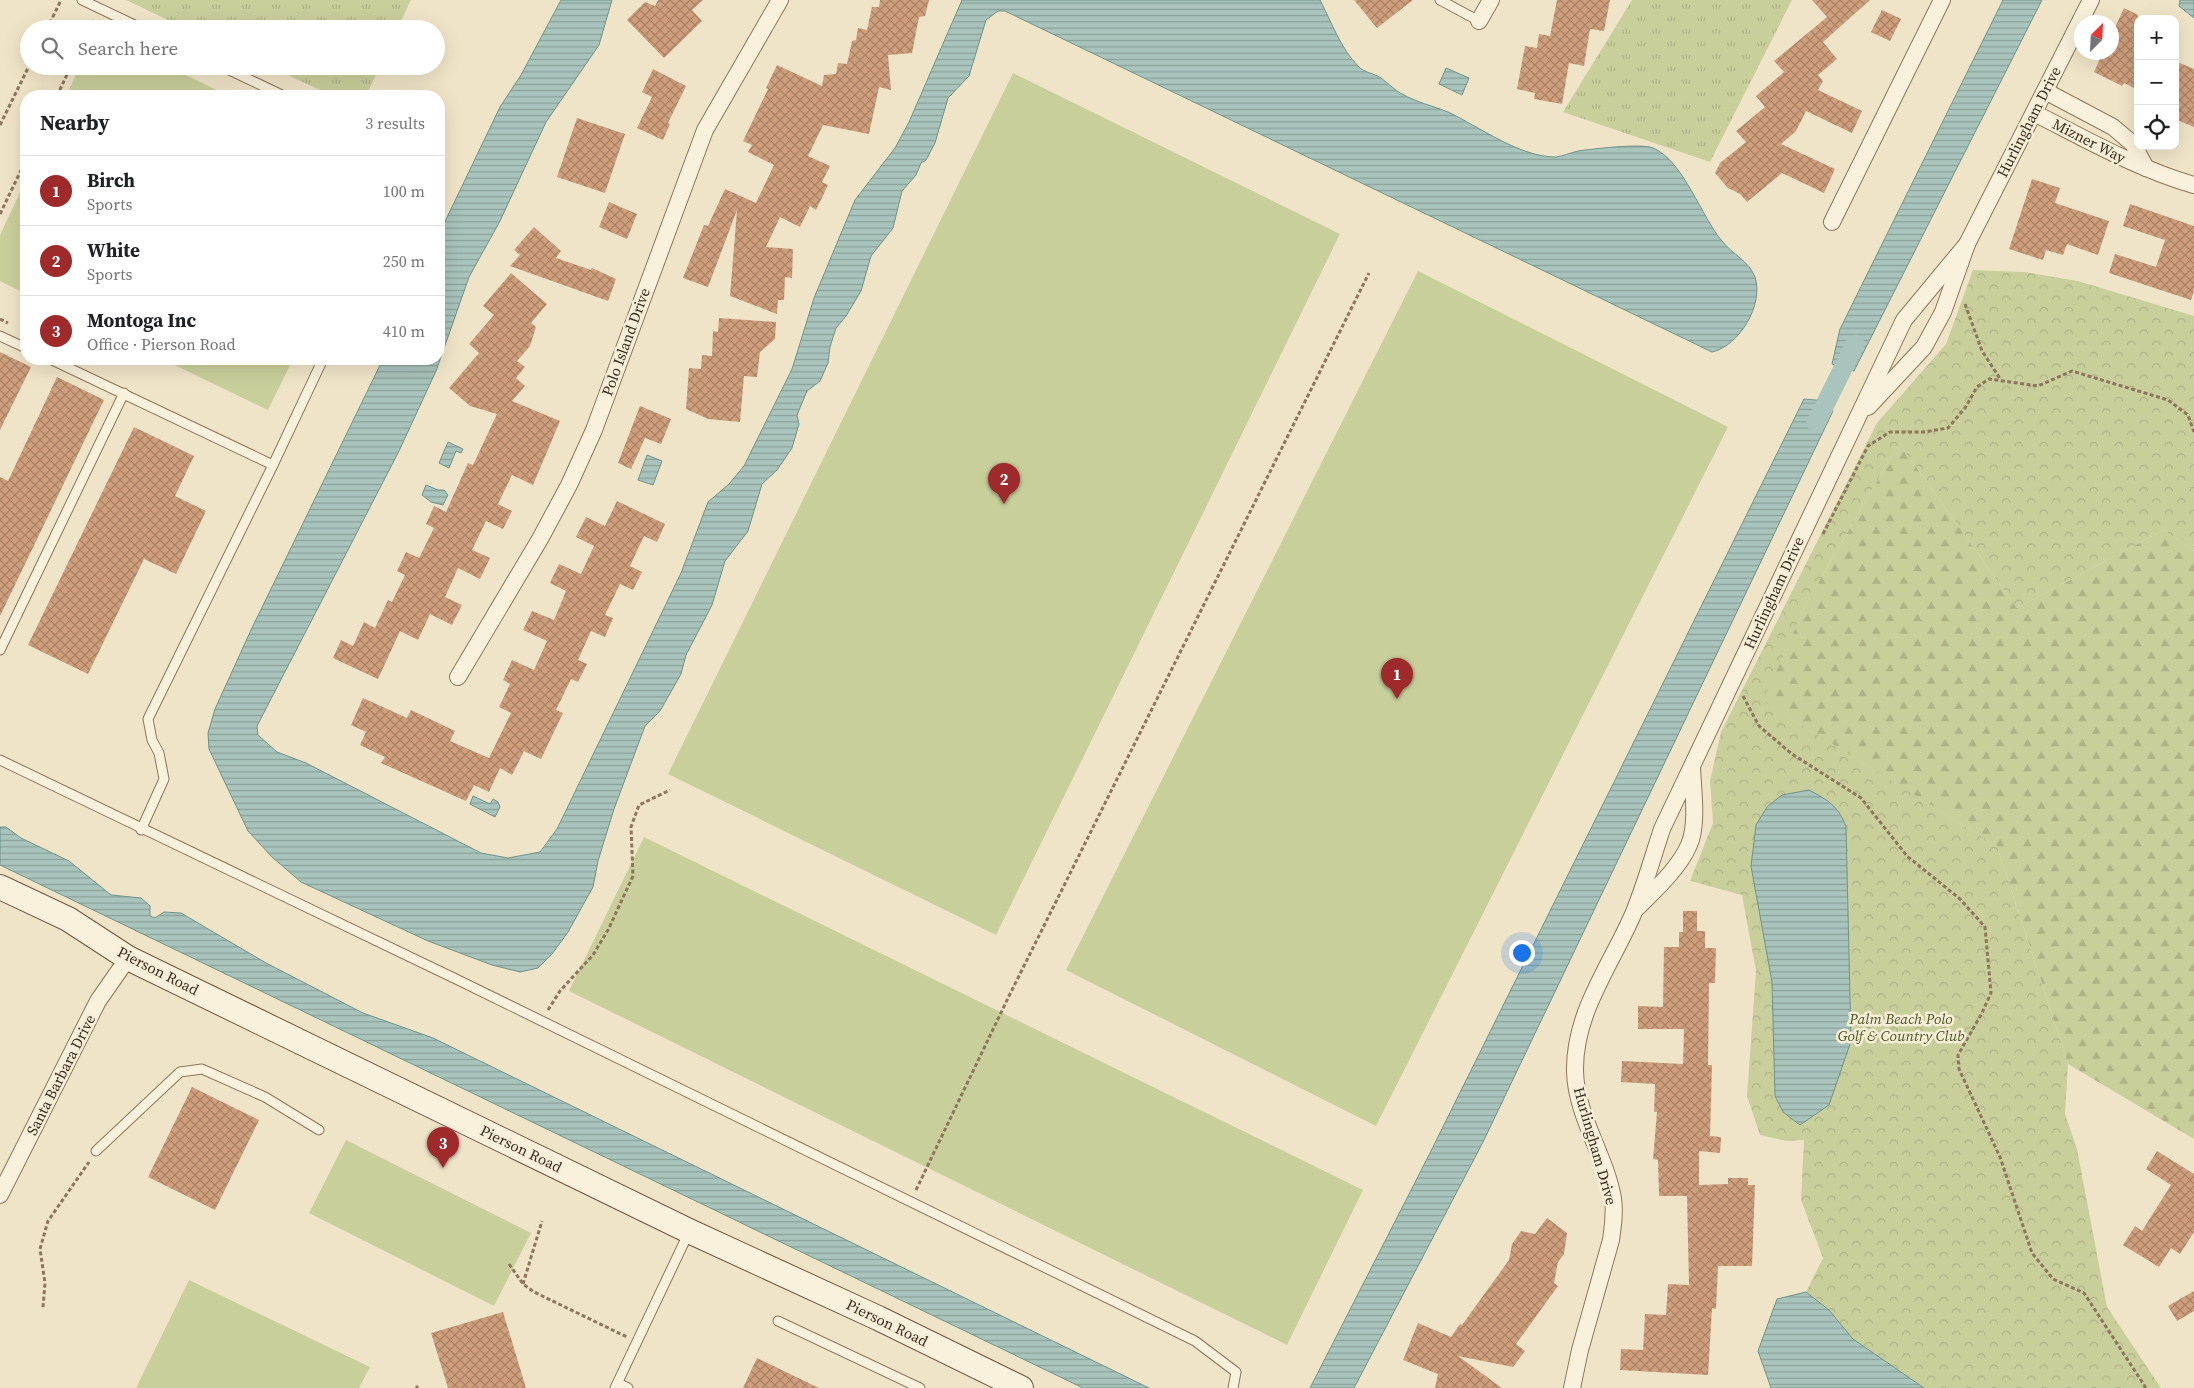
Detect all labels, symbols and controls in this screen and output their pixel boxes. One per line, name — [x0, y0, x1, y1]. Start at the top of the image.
north arrow — [2074, 15, 2119, 60]
map controls — [2134, 15, 2179, 150]
button: + — [2134, 15, 2179, 60]
search box — [20, 20, 445, 75]
icon: search — [38, 34, 66, 62]
text: Search here — [78, 35, 178, 61]
button: − — [2134, 60, 2179, 105]
street label: Hurlingham Drive — [1992, 62, 2066, 181]
button: locate — [2134, 105, 2179, 150]
text: Nearby — [40, 108, 110, 137]
text: 3 results — [365, 112, 425, 134]
street label: Mizner Way — [2049, 113, 2130, 168]
text: Birch — [87, 167, 135, 193]
text: 1 — [52, 180, 60, 202]
text: 100 m — [383, 180, 425, 202]
text: Sports — [87, 193, 132, 215]
text: White — [87, 237, 140, 263]
text: 2 — [52, 250, 60, 272]
text: 250 m — [383, 250, 425, 272]
text: Sports — [87, 263, 132, 285]
street label: Polo Island Drive — [596, 285, 655, 399]
text: Montoga Inc — [87, 307, 196, 333]
text: 3 — [52, 320, 60, 342]
text: 410 m — [383, 320, 425, 342]
text: Office · Pierson Road — [87, 333, 236, 355]
pin: 2 — [988, 463, 1020, 504]
street label: Hurlingham Drive — [1738, 533, 1809, 652]
pin: 1 — [1381, 658, 1413, 699]
your location — [1509, 940, 1535, 966]
street label: Pierson Road — [114, 941, 203, 1000]
park label: Palm Beach Polo Golf & Country Club — [1838, 1008, 1965, 1046]
street label: Santa Barbara Drive — [21, 1010, 100, 1139]
street label: Hurlingham Drive — [1569, 1084, 1622, 1208]
street label: Pierson Road — [477, 1120, 566, 1178]
pin: 3 — [427, 1127, 459, 1168]
street label: Pierson Road — [843, 1294, 932, 1352]

